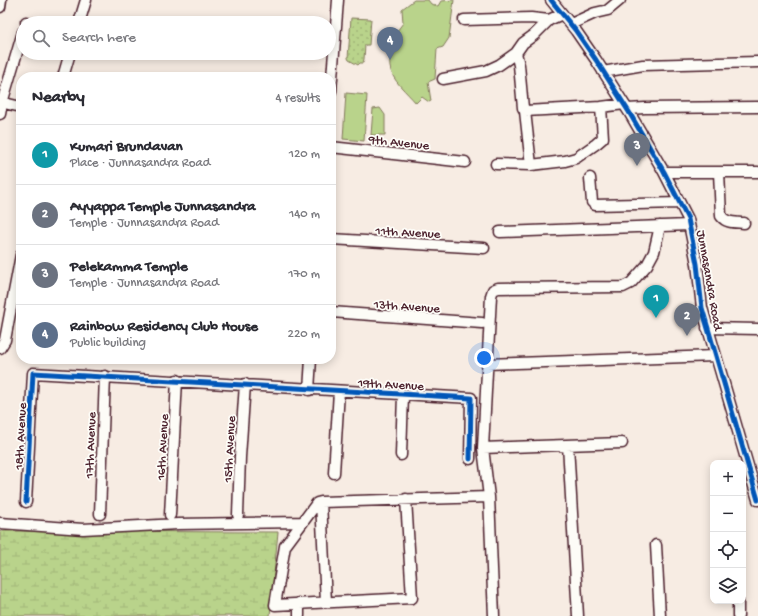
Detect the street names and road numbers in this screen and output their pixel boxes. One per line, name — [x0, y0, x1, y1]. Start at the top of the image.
street label: 9th Avenue — [367, 133, 430, 154]
street label: 11th Avenue — [374, 224, 441, 243]
street label: Junnasandra Road — [692, 229, 725, 333]
street label: 13th Avenue — [372, 298, 441, 317]
street label: 19th Avenue — [356, 376, 425, 395]
street label: 18th Avenue — [12, 402, 31, 471]
street label: 17th Avenue — [83, 411, 100, 480]
street label: 16th Avenue — [154, 413, 173, 482]
street label: 15th Avenue — [221, 415, 240, 484]

